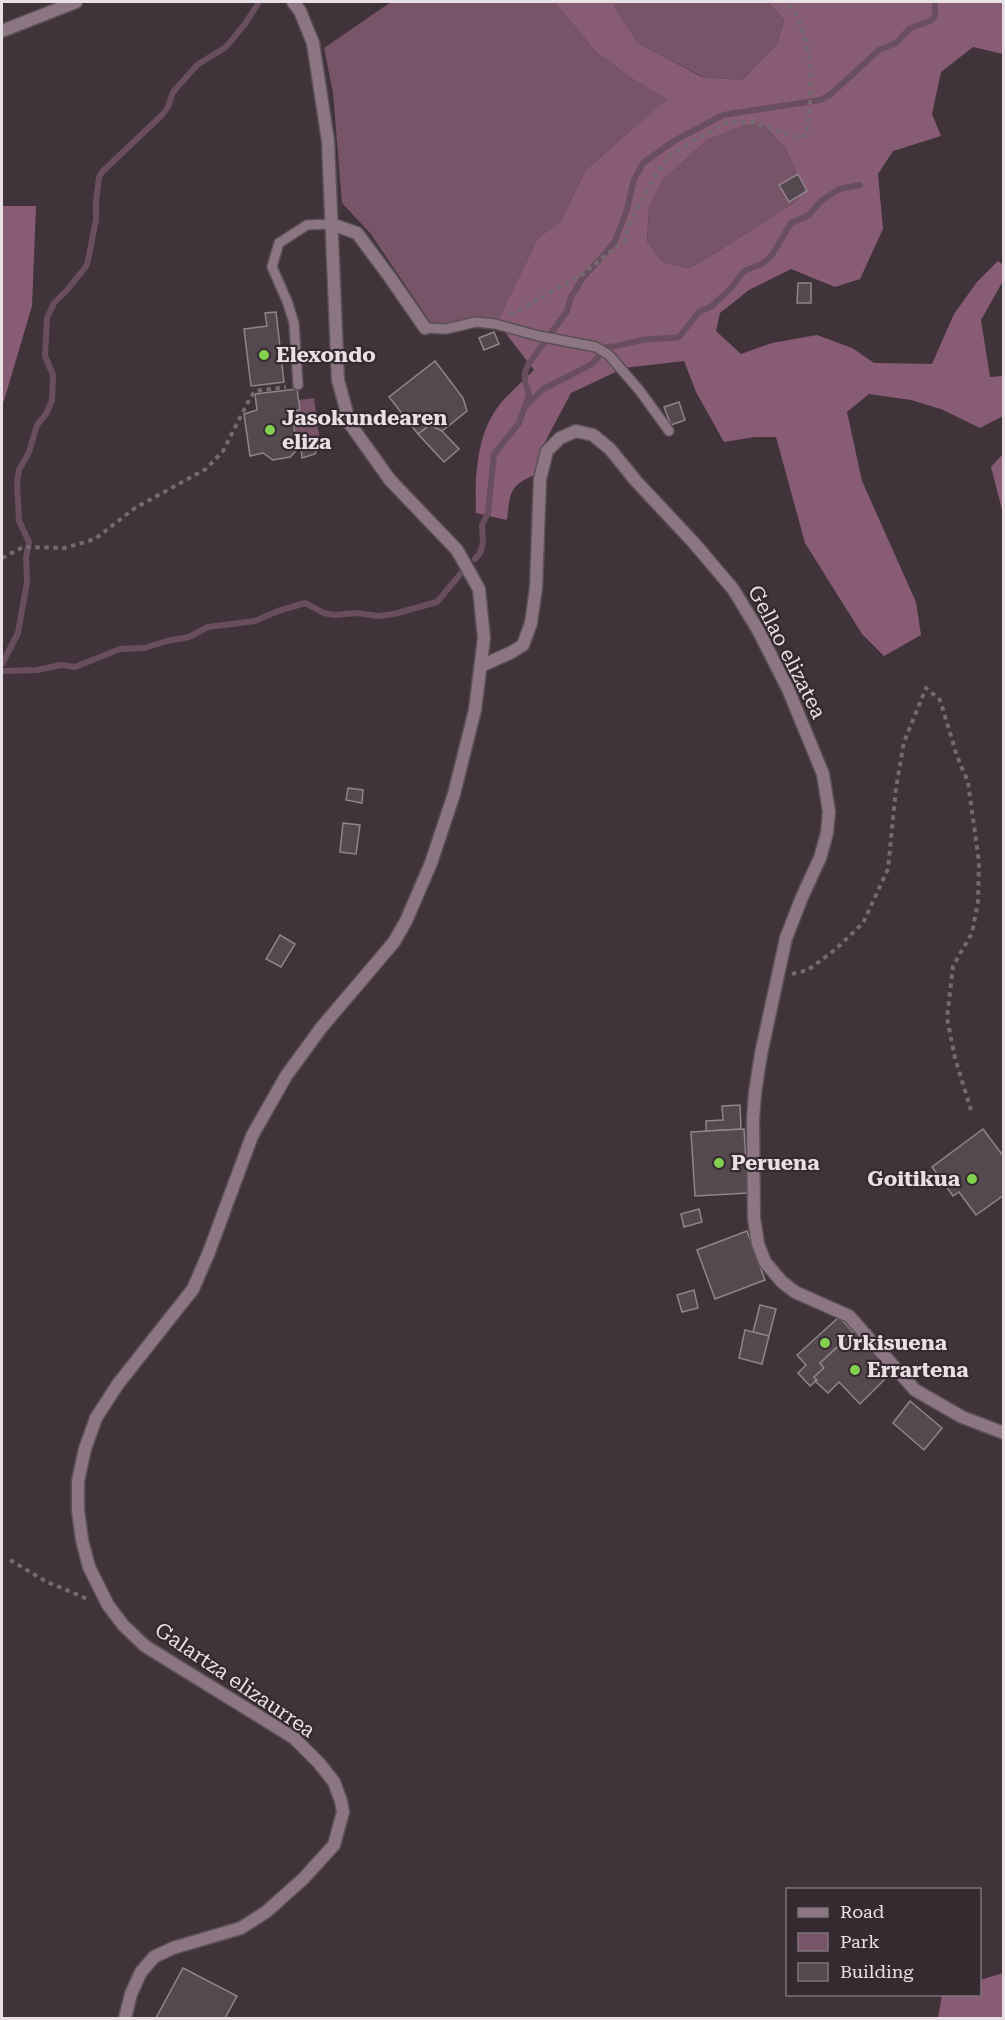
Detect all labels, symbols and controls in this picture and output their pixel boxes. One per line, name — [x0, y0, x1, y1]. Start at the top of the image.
place label: Elexondo — [276, 343, 376, 367]
marker: Elexondo — [257, 348, 271, 362]
place label: Jasokundearen eliza — [282, 406, 447, 454]
marker: Jasokundearen eliza — [263, 423, 277, 437]
street label: Gellao elizatea — [743, 581, 831, 723]
place label: Peruena — [731, 1151, 820, 1175]
marker: Peruena — [712, 1156, 726, 1170]
place label: Goitikua — [867, 1167, 961, 1191]
marker: Goitikua — [965, 1172, 979, 1186]
place label: Urkisuena — [837, 1331, 948, 1355]
marker: Urkisuena — [818, 1336, 832, 1350]
place label: Errartena — [867, 1358, 969, 1382]
marker: Errartena — [848, 1363, 862, 1377]
street label: Galartza elizaurrea — [150, 1617, 320, 1743]
legend — [786, 1888, 981, 1996]
text: Road — [840, 1901, 885, 1922]
text: Park — [840, 1931, 880, 1952]
text: Building — [840, 1961, 914, 1982]

